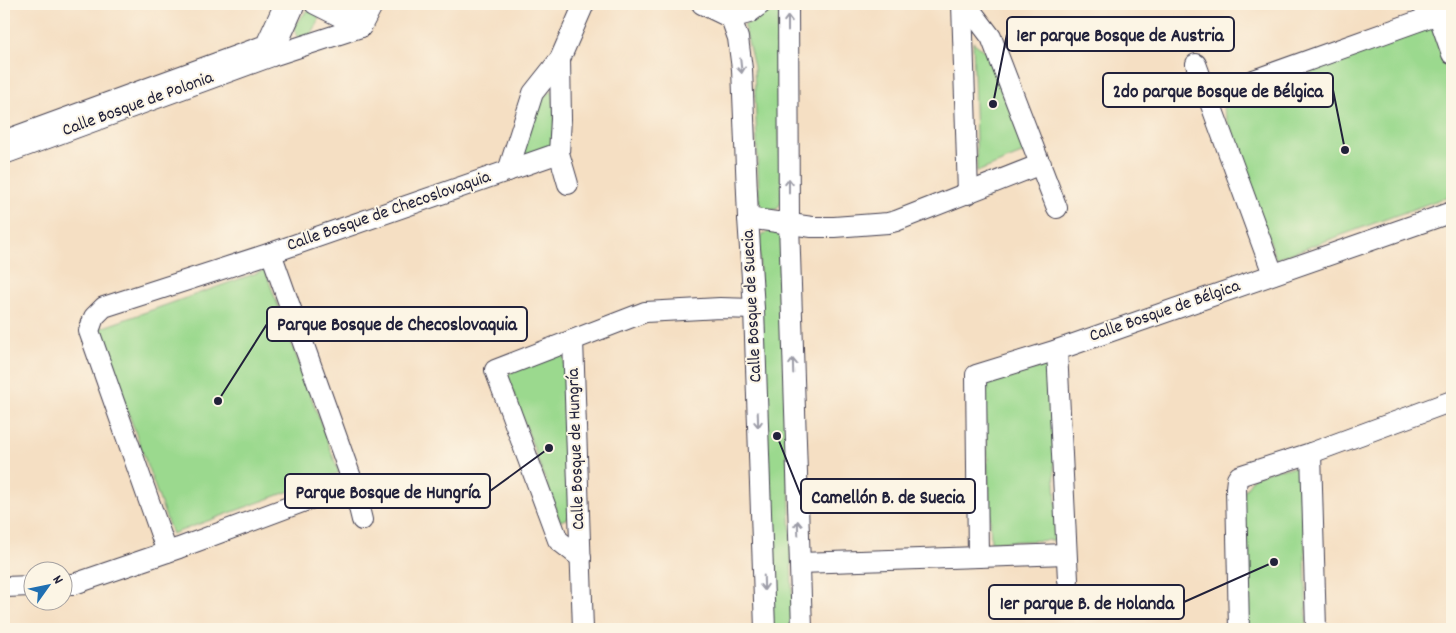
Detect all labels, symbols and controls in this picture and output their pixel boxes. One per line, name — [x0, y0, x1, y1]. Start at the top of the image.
one-way arrow — [783, 15, 793, 32]
callout: 1er parque Bosque de Austria — [1007, 17, 1234, 51]
text: 1er parque Bosque de Austria — [1016, 24, 1225, 51]
one-way arrow — [736, 57, 746, 73]
street label: Calle Bosque de Polonia — [59, 66, 217, 144]
callout: 2do parque Bosque de Bélgica — [1103, 73, 1333, 107]
text: 2do parque Bosque de Bélgica — [1113, 80, 1324, 107]
street label: Calle Bosque de Checoslovaquia — [284, 165, 495, 259]
one-way arrow — [784, 178, 794, 194]
street label: Calle Bosque de Suecia — [736, 228, 769, 383]
street label: Calle Bosque de Bélgica — [1086, 274, 1244, 350]
callout: Parque Bosque de Checoslovaquia — [267, 307, 527, 341]
text: Parque Bosque de Checoslovaquia — [277, 313, 518, 340]
one-way arrow — [789, 358, 798, 374]
street label: Calle Bosque de Hungría — [562, 367, 592, 530]
one-way arrow — [753, 412, 763, 428]
callout: Parque Bosque de Hungría — [285, 474, 490, 508]
callout: Camellón B. de Suecia — [801, 479, 975, 513]
text: Parque Bosque de Hungría — [296, 481, 482, 508]
text: Camellón B. de Suecia — [811, 486, 966, 513]
one-way arrow — [794, 520, 803, 536]
north arrow — [22, 560, 72, 610]
text: N — [47, 572, 68, 588]
one-way arrow — [759, 574, 768, 590]
callout: 1er parque B. de Holanda — [989, 585, 1184, 619]
text: 1er parque B. de Holanda — [1000, 592, 1175, 619]

